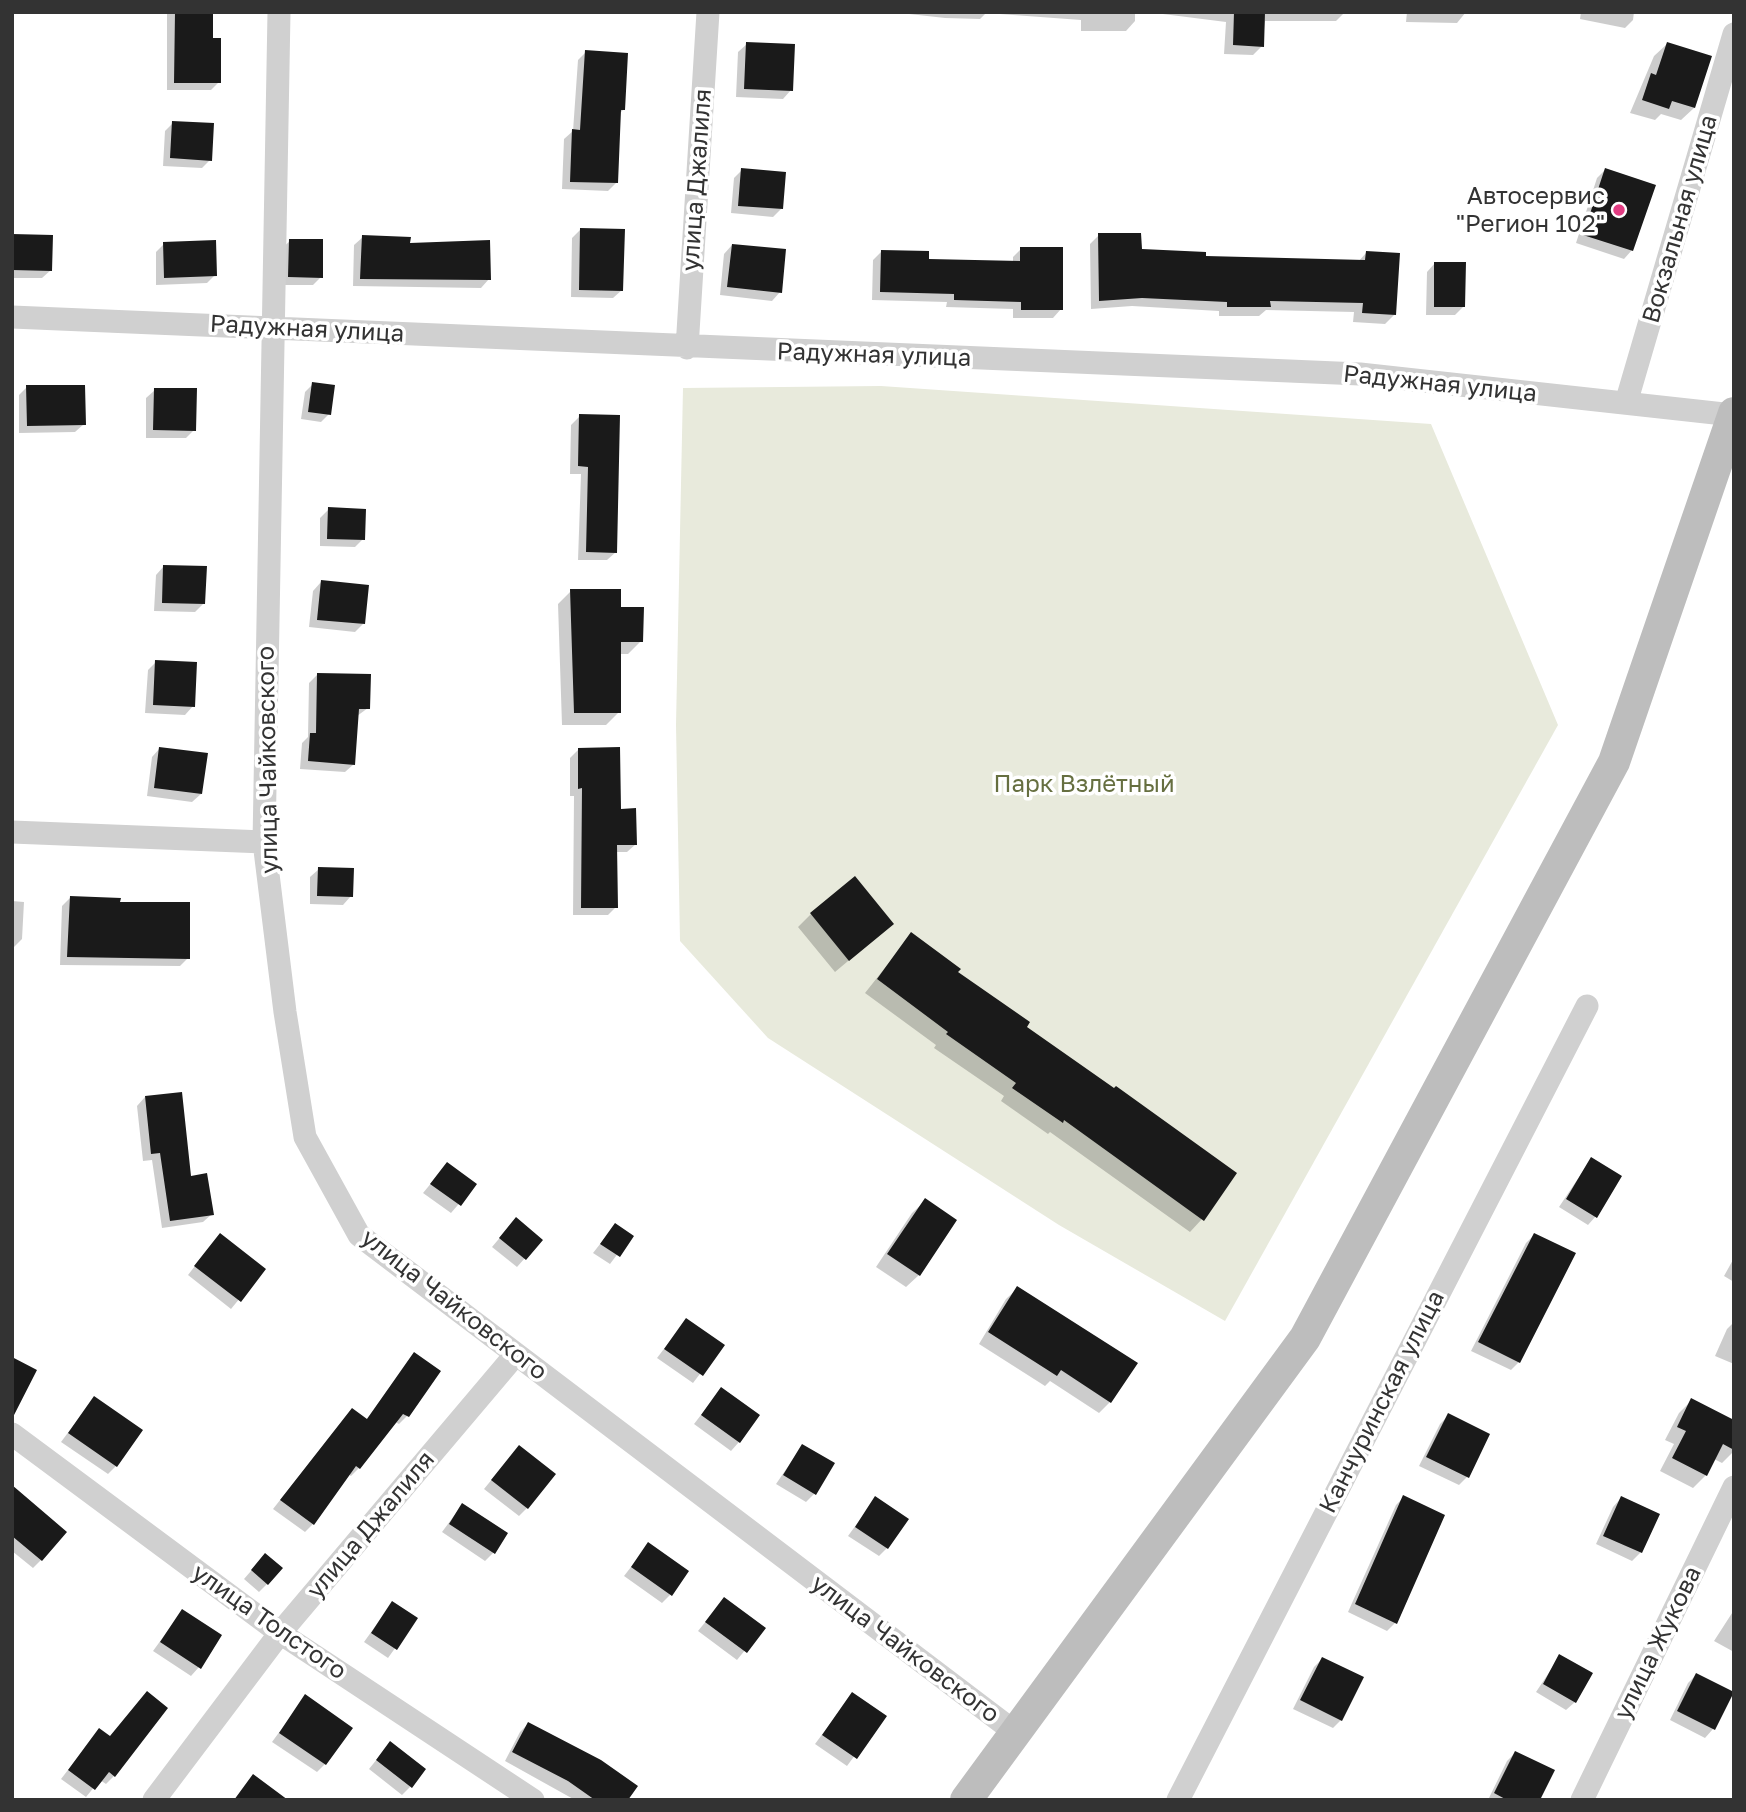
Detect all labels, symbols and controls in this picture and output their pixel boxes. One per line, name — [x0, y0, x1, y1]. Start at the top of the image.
street label: улица Джалиля — [676, 88, 718, 272]
street label: Вокзальная улица — [1637, 112, 1723, 326]
place label: Автосервис "Регион 102" — [1456, 182, 1605, 238]
marker: Автосервис "Регион 102" — [1611, 202, 1627, 218]
street label: Радужная улица — [209, 310, 405, 348]
street label: Радужная улица — [776, 337, 972, 373]
street label: Радужная улица — [1342, 360, 1538, 408]
street label: улица Чайковского — [252, 646, 284, 874]
park label: Парк Взлётный — [993, 770, 1175, 798]
street label: улица Чайковского — [355, 1224, 553, 1386]
street label: Канчуринская улица — [1313, 1286, 1451, 1518]
street label: улица Джалиля — [301, 1446, 441, 1604]
street label: улица Толстого — [186, 1558, 352, 1686]
street label: улица Жукова — [1609, 1562, 1707, 1724]
street label: улица Чайковского — [805, 1569, 1005, 1729]

